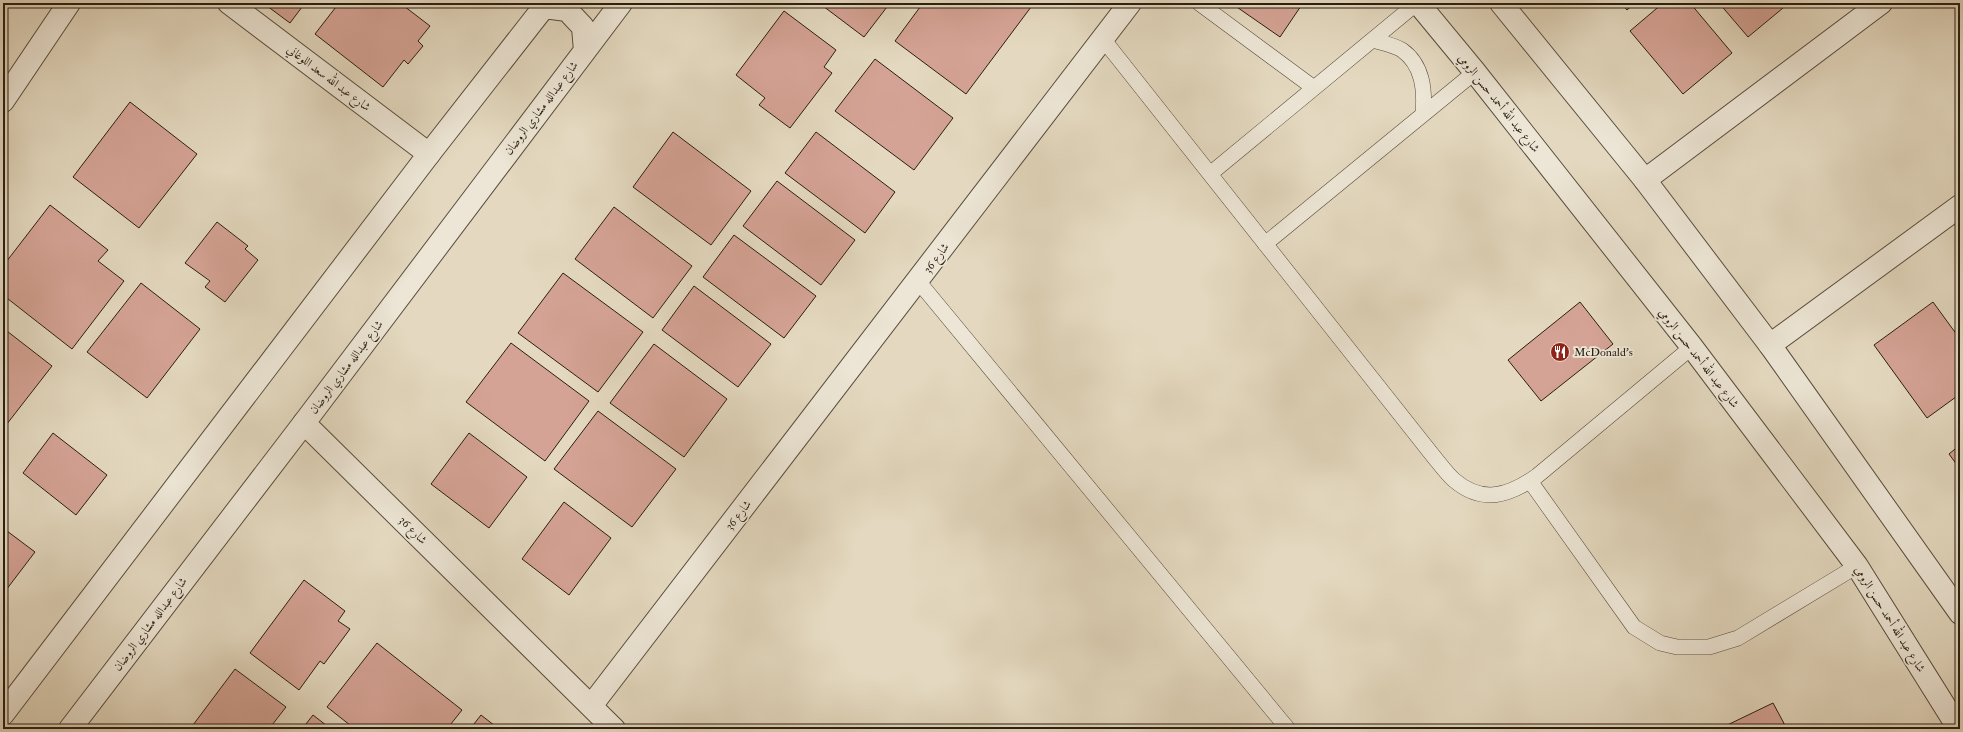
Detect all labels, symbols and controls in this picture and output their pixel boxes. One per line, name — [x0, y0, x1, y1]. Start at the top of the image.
street label: شارع عبد الله سعد اللوغاني — [282, 40, 376, 117]
street label: شارع عبد الله أحمد حسن الرومي — [1452, 49, 1545, 158]
street label: شارع عبدالله مشاري الروضان — [501, 58, 584, 160]
street label: شارع 36 — [920, 240, 955, 278]
street label: شارع عبد الله أحمد حسن الرومي — [1653, 304, 1745, 413]
street label: شارع عبدالله مشاري الروضان — [306, 317, 389, 419]
restaurant icon: McDonald's — [1549, 341, 1571, 363]
place label: McDonald's — [1574, 345, 1633, 360]
street label: شارع 36 — [722, 497, 757, 535]
street label: شارع 36 — [393, 513, 430, 550]
street label: شارع عبد الله أحمد حسن الرومي — [1848, 562, 1931, 677]
street label: شارع عبدالله مشاري الروضان — [110, 574, 193, 676]

